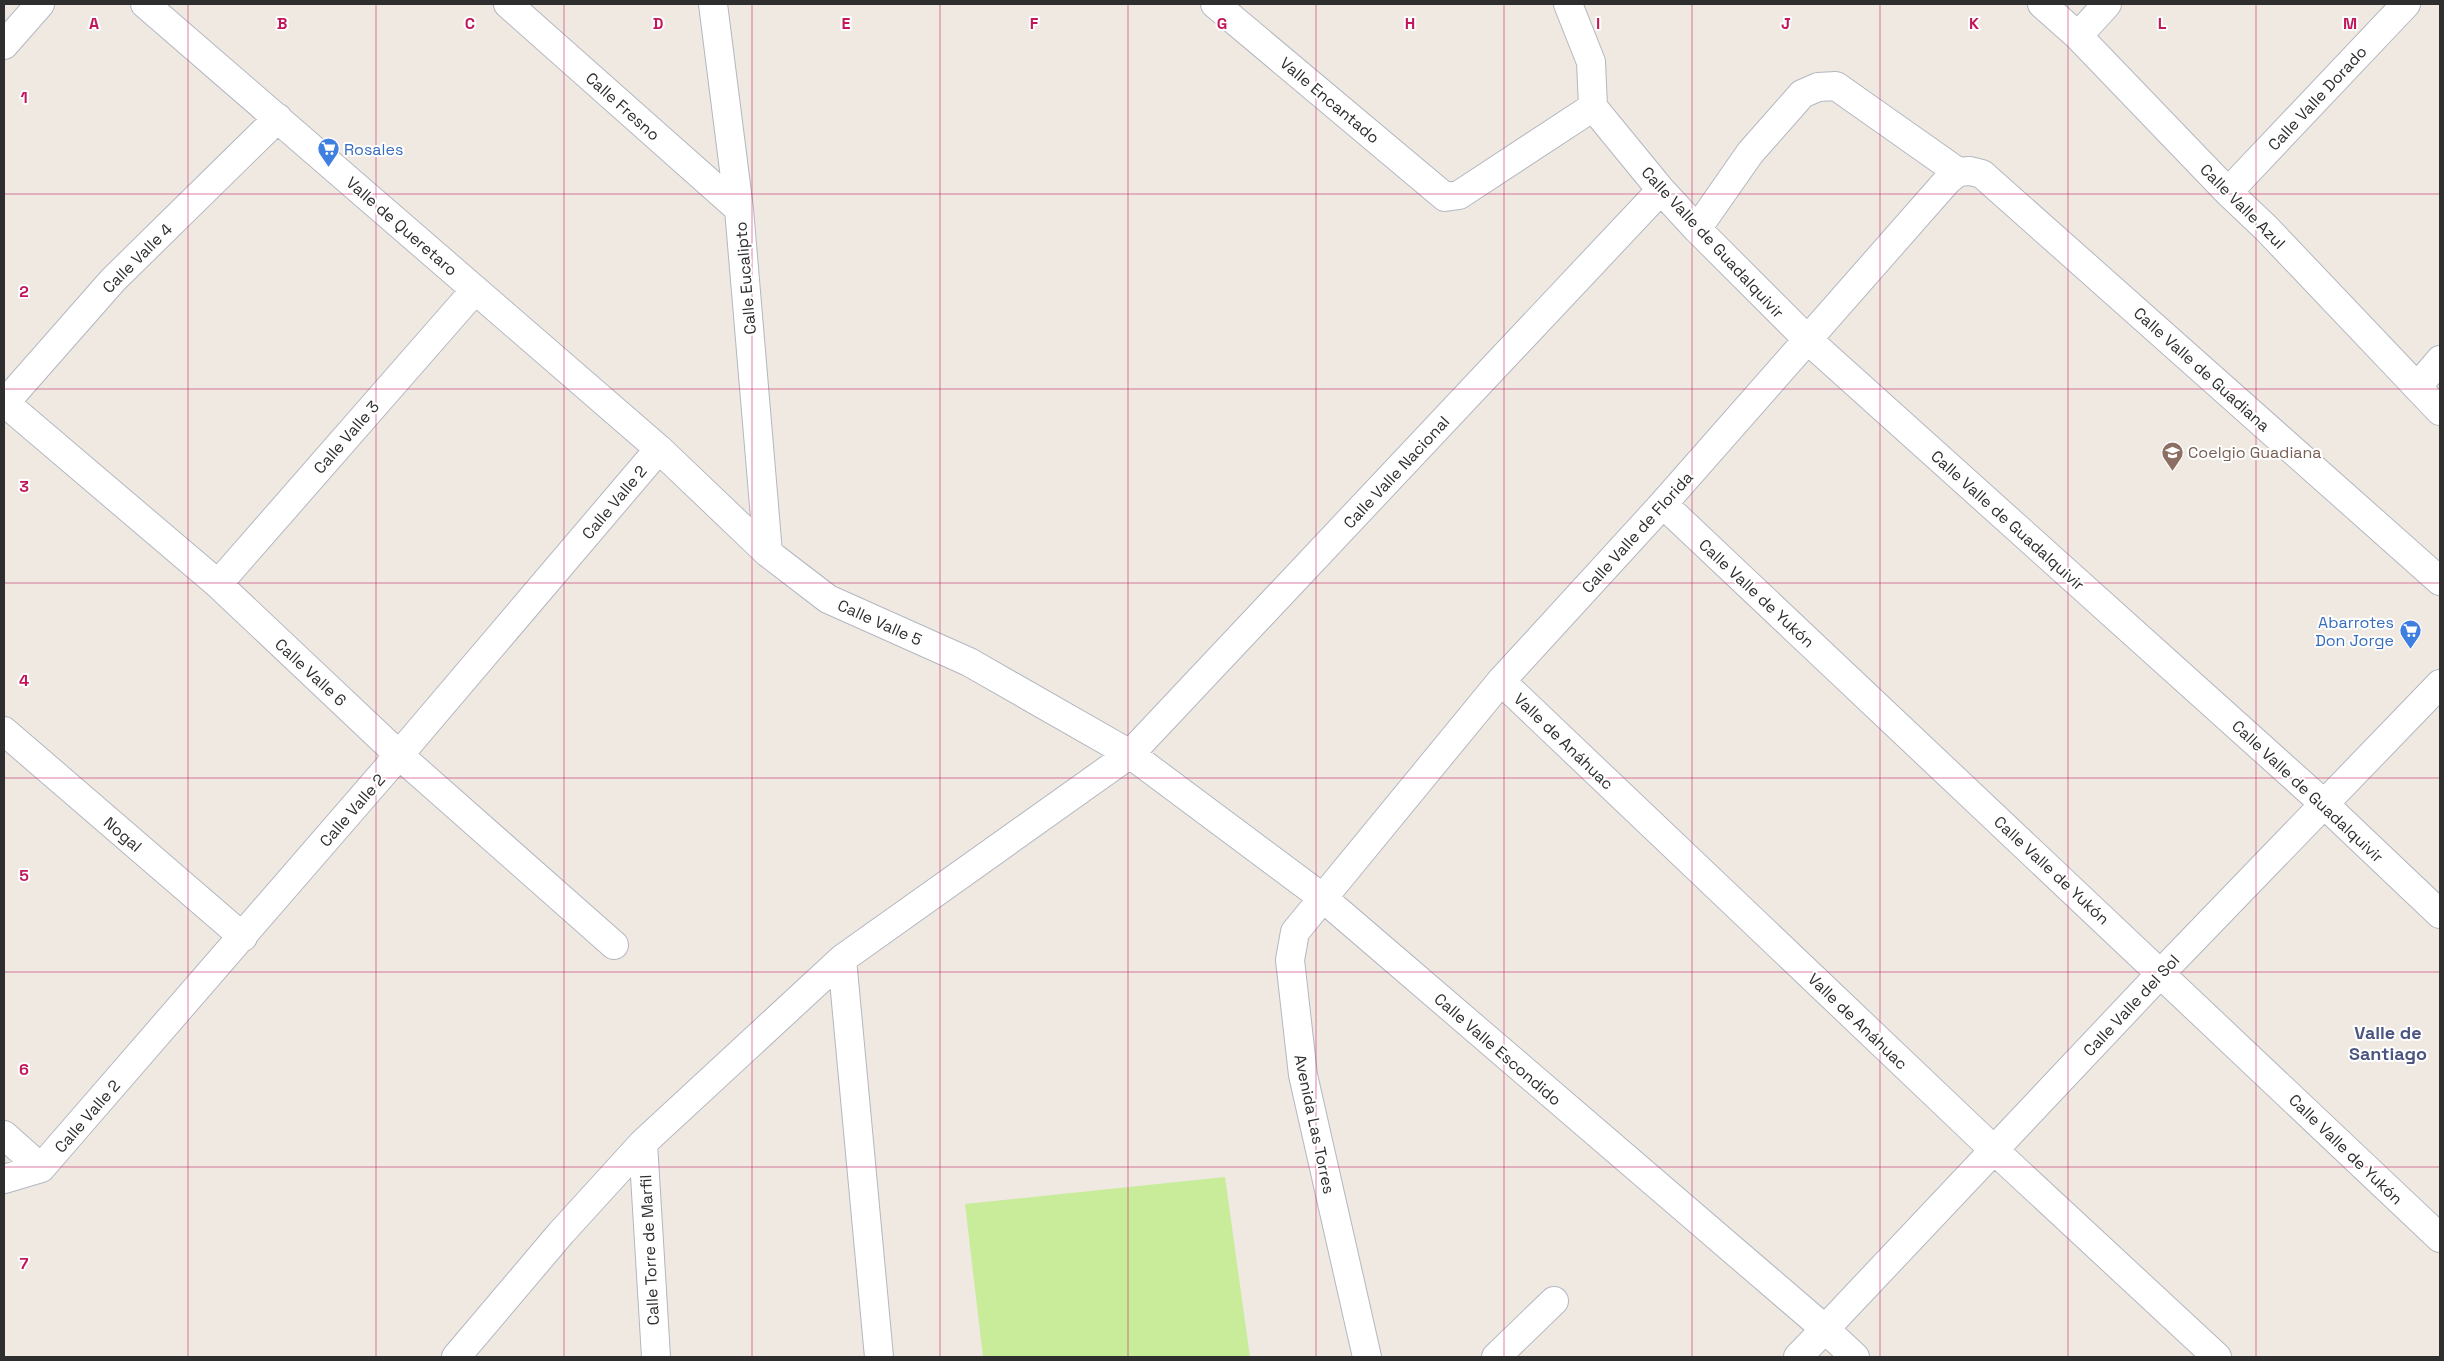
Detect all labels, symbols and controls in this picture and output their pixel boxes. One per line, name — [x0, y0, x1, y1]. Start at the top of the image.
text: A — [89, 13, 99, 34]
text: B — [277, 13, 287, 34]
text: C — [465, 13, 475, 34]
text: D — [653, 13, 663, 34]
text: E — [842, 13, 851, 34]
text: F — [1030, 13, 1039, 34]
text: G — [1217, 13, 1227, 34]
text: H — [1405, 13, 1415, 34]
text: I — [1596, 13, 1600, 34]
text: J — [1781, 13, 1791, 34]
text: K — [1969, 13, 1979, 34]
text: L — [2158, 13, 2167, 34]
text: M — [2343, 13, 2357, 34]
street label: Calle Valle Dorado — [2263, 41, 2371, 155]
street label: Valle Encantado — [1276, 53, 1384, 148]
street label: Calle Fresno — [581, 67, 664, 145]
text: 1 — [20, 87, 28, 108]
supermarket icon: Rosales — [316, 137, 340, 168]
place label: Rosales — [344, 139, 403, 160]
street label: Calle Valle Azul — [2195, 159, 2290, 254]
street label: Calle Valle de Guadalquivir — [1637, 162, 1788, 323]
street label: Valle de Queretaro — [342, 172, 462, 281]
street label: Calle Valle 4 — [98, 219, 177, 298]
street label: Calle Eucalipto — [730, 221, 761, 335]
text: 2 — [19, 281, 29, 302]
street label: Calle Valle de Guadiana — [2129, 303, 2274, 436]
street label: Calle Valle 3 — [309, 396, 384, 478]
street label: Calle Valle Nacional — [1339, 412, 1454, 533]
school or university icon: Coelgio Guadiana — [2160, 440, 2184, 471]
place label: Coelgio Guadiana — [2188, 442, 2322, 463]
street label: Calle Valle de Guadalquivir — [1926, 446, 2089, 595]
street label: Calle Valle 2 — [577, 461, 651, 544]
street label: Calle Valle de Florida — [1577, 467, 1698, 597]
text: 3 — [19, 476, 29, 497]
street label: Calle Valle de Yukón — [1694, 534, 1819, 652]
street label: Calle Valle 5 — [834, 595, 925, 650]
place label: Abarrotes Don Jorge — [2315, 612, 2394, 651]
supermarket icon: Abarrotes Don Jorge — [2398, 619, 2422, 650]
street label: Calle Valle 6 — [270, 634, 351, 711]
text: 4 — [19, 670, 29, 691]
street label: Valle de Anáhuac — [1509, 688, 1618, 794]
street label: Calle Valle de Guadalquivir — [2227, 716, 2388, 867]
street label: Calle Valle 2 — [315, 769, 390, 851]
street label: Calle Valle de Yukón — [1989, 811, 2114, 929]
street label: Nogal — [99, 812, 146, 857]
text: 5 — [19, 865, 29, 886]
street label: Calle Valle del Sol — [2079, 950, 2184, 1061]
street label: Valle de Anáhuac — [1803, 968, 1912, 1074]
street label: Calle Valle Escondido — [1430, 988, 1566, 1110]
district label: Valle de Santiago — [2349, 1021, 2427, 1065]
street label: Avenida Las Torres — [1289, 1052, 1340, 1196]
text: 6 — [19, 1059, 29, 1080]
street label: Calle Valle 2 — [50, 1075, 125, 1157]
street label: Calle Valle de Yukón — [2284, 1090, 2407, 1209]
street label: Calle Torre de Marfil — [635, 1174, 664, 1326]
text: 7 — [20, 1253, 29, 1274]

